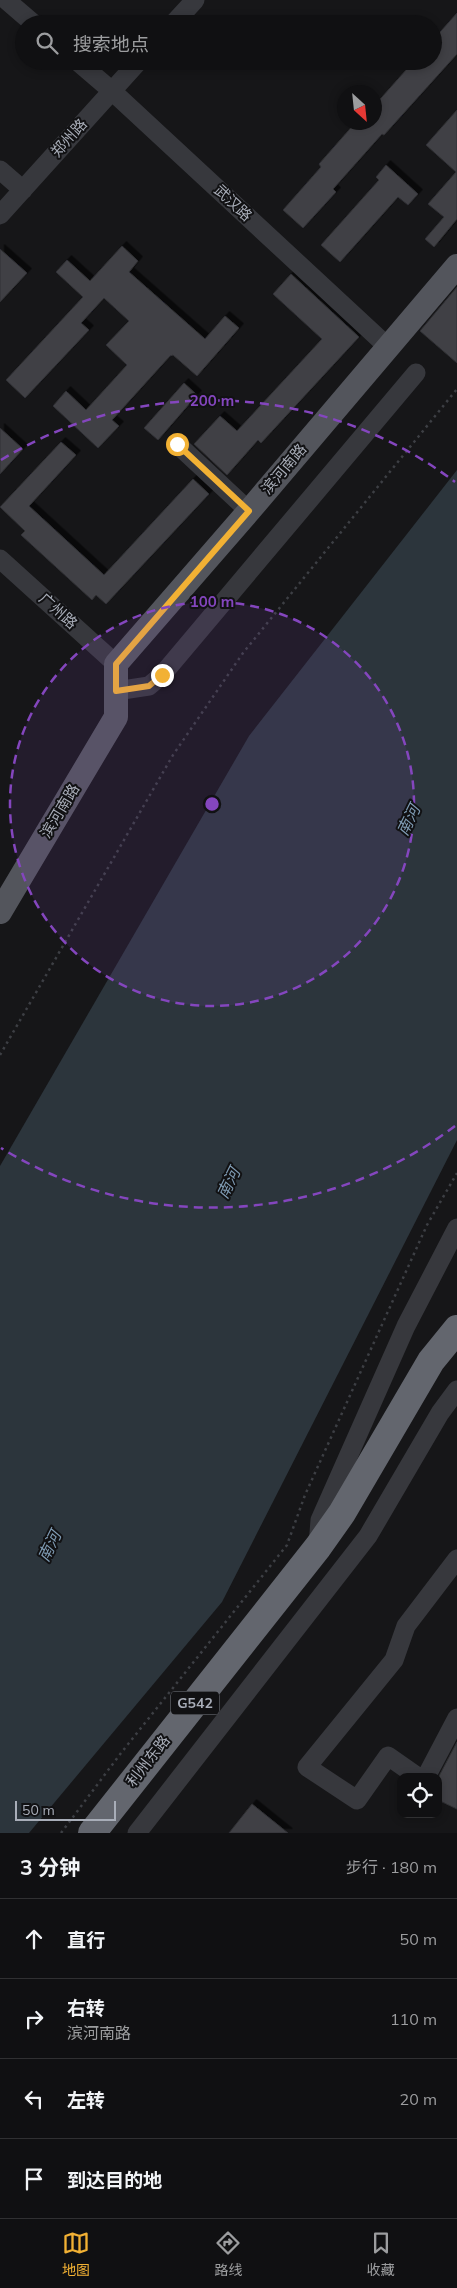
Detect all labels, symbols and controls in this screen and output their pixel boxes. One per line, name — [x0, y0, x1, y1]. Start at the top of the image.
search box — [15, 15, 442, 70]
icon: search — [33, 29, 61, 57]
text: 搜索地点 — [73, 32, 149, 56]
north arrow — [337, 85, 382, 130]
street label: 郑州路 — [47, 115, 91, 161]
street label: 武汉路 — [210, 180, 256, 225]
text: 200 m — [190, 391, 234, 410]
route start — [166, 433, 189, 456]
street label: 滨河南路 — [257, 440, 310, 498]
street label: 广州路 — [35, 589, 81, 633]
text: 100 m — [190, 592, 234, 611]
route end — [151, 664, 174, 687]
street label: 滨河南路 — [36, 780, 83, 841]
centre of rings — [203, 795, 221, 813]
water label: 南河 — [392, 799, 425, 839]
water label: 南河 — [212, 1162, 245, 1202]
water label: 南河 — [33, 1525, 66, 1565]
road number: G542 — [171, 1692, 219, 1715]
street label: 利州东路 — [122, 1731, 174, 1790]
map controls — [397, 1773, 442, 1818]
button: locate — [397, 1773, 442, 1818]
scale bar — [15, 1798, 116, 1821]
text: 50 m — [22, 1801, 55, 1819]
text: 3 分钟 — [20, 1854, 80, 1880]
text: 步行 · 180 m — [346, 1857, 437, 1877]
icon: ahead — [20, 1925, 48, 1953]
text: 直行 — [67, 1928, 105, 1952]
text: 50 m — [400, 1929, 437, 1949]
text: 右转 — [67, 1996, 105, 2020]
icon: right — [20, 2005, 48, 2033]
text: 110 m — [390, 2009, 437, 2029]
text: 滨河南路 — [67, 2023, 131, 2043]
icon: left — [20, 2085, 48, 2113]
text: 左转 — [67, 2088, 105, 2112]
text: 20 m — [400, 2089, 437, 2109]
icon: arrive — [20, 2165, 48, 2193]
text: 到达目的地 — [67, 2168, 162, 2192]
tab: 地图 — [62, 2229, 90, 2279]
tab: 路线 — [214, 2229, 242, 2279]
tab: 收藏 — [367, 2229, 395, 2279]

